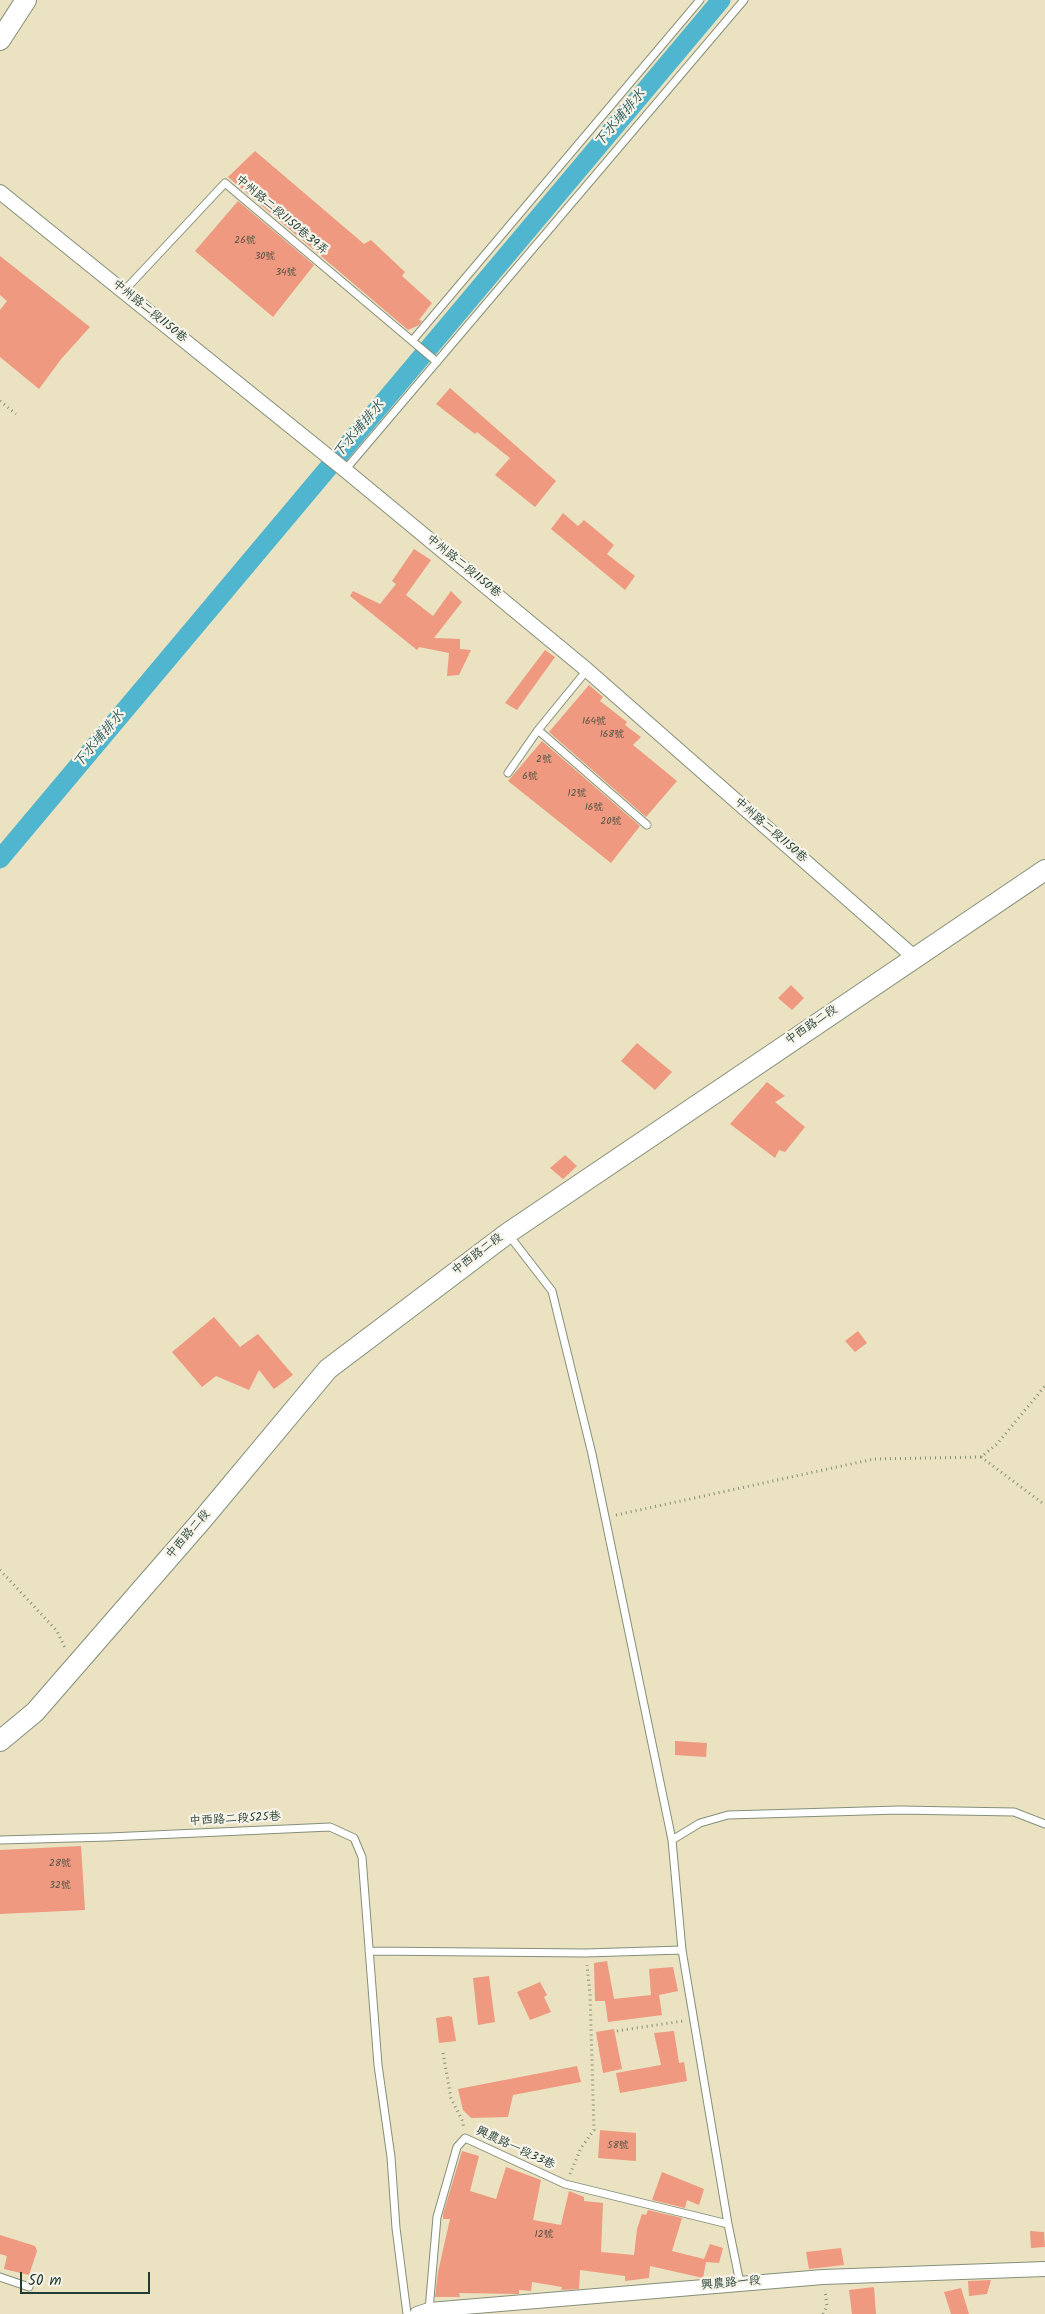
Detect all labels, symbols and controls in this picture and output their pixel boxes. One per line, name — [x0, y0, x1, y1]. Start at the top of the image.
water label: 下水埔排水 — [592, 87, 650, 151]
street label: 中州路二段1150巷39弄 — [232, 173, 330, 259]
house number: 26號 — [234, 235, 256, 247]
house number: 30號 — [255, 251, 275, 263]
house number: 34號 — [275, 267, 297, 279]
street label: 中州路二段1150巷 — [109, 277, 189, 347]
water label: 下水埔排水 — [331, 398, 389, 462]
street label: 中州路二段1150巷 — [423, 532, 503, 602]
water label: 下水埔排水 — [71, 708, 129, 772]
house number: 164號 — [582, 716, 606, 728]
house number: 168號 — [600, 729, 624, 741]
house number: 2號 — [536, 754, 552, 766]
house number: 6號 — [522, 771, 538, 783]
house number: 12號 — [568, 788, 586, 800]
street label: 中州路二段1150巷 — [731, 795, 809, 867]
house number: 16號 — [585, 802, 603, 814]
house number: 20號 — [601, 816, 621, 828]
street label: 中西路二段 — [783, 1003, 841, 1049]
street label: 中西路二段 — [450, 1231, 506, 1279]
street label: 中西路二段 — [164, 1508, 214, 1562]
street label: 中西路二段525巷 — [189, 1810, 281, 1830]
house number: 28號 — [49, 1858, 71, 1870]
house number: 32號 — [49, 1880, 71, 1892]
street label: 興農路一段33巷 — [473, 2124, 557, 2174]
house number: 58號 — [607, 2140, 629, 2152]
house number: 12號 — [535, 2229, 553, 2241]
scale bar — [22, 2262, 152, 2294]
text: 50 m — [28, 2269, 62, 2293]
street label: 興農路一段 — [700, 2274, 762, 2294]

